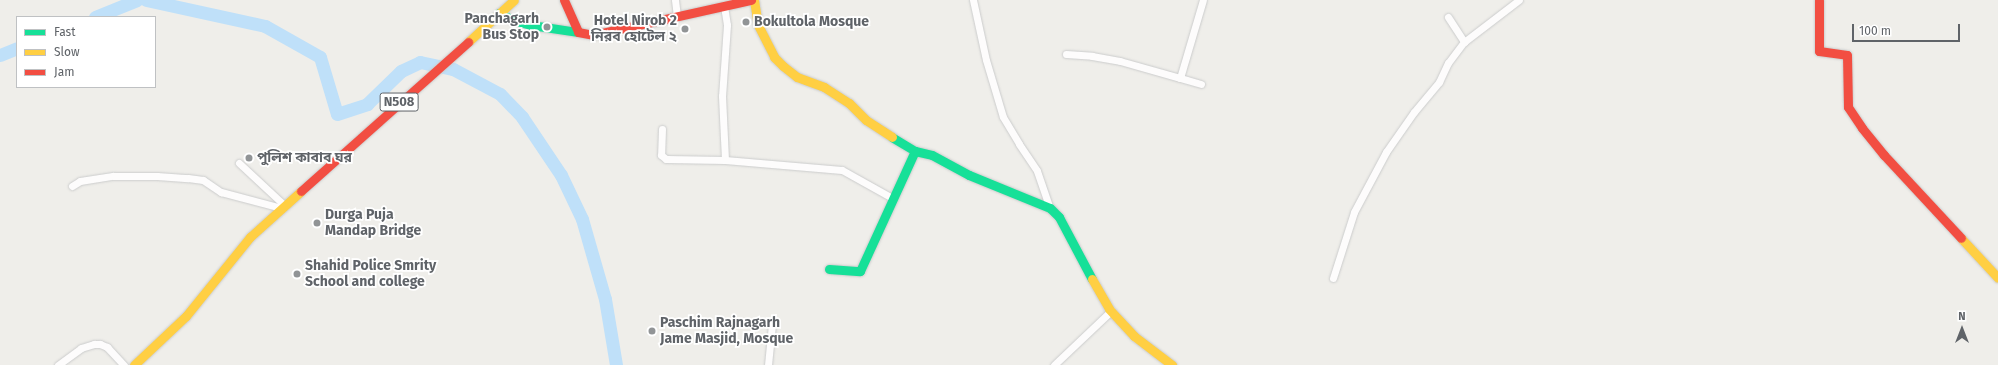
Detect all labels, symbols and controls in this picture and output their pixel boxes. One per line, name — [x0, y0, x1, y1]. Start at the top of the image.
place label: Panchagarh Bus Stop — [465, 11, 539, 44]
place label: Hotel Nirob 2 নিরব হোটেল ২ — [591, 13, 677, 46]
place label: Bokultola Mosque — [754, 14, 869, 30]
legend — [16, 16, 156, 88]
scale bar — [1854, 16, 1962, 42]
marker: Bokultola Mosque — [741, 17, 751, 27]
marker: Panchagarh Bus Stop — [542, 22, 552, 32]
marker: Hotel Nirob 2 নিরব হোটেল ২ — [680, 24, 690, 34]
text: 100 m — [1859, 24, 1891, 38]
text: Fast — [54, 25, 76, 39]
text: Slow — [54, 45, 80, 59]
text: Jam — [54, 65, 74, 79]
road number: N508 — [379, 91, 419, 113]
place label: পুলিশ কাবাব ঘর — [257, 150, 352, 166]
marker: পুলিশ কাবাব ঘর — [244, 153, 254, 163]
place label: Durga Puja Mandap Bridge — [325, 207, 421, 240]
marker: Durga Puja Mandap Bridge — [312, 218, 322, 228]
place label: Shahid Police Smrity School and college — [305, 258, 436, 290]
marker: Shahid Police Smrity School and college — [292, 269, 302, 279]
north arrow — [1942, 309, 1982, 349]
text: N — [1958, 310, 1966, 323]
place label: Paschim Rajnagarh Jame Masjid, Mosque — [660, 315, 793, 348]
marker: Paschim Rajnagarh Jame Masjid, Mosque — [647, 326, 657, 336]

